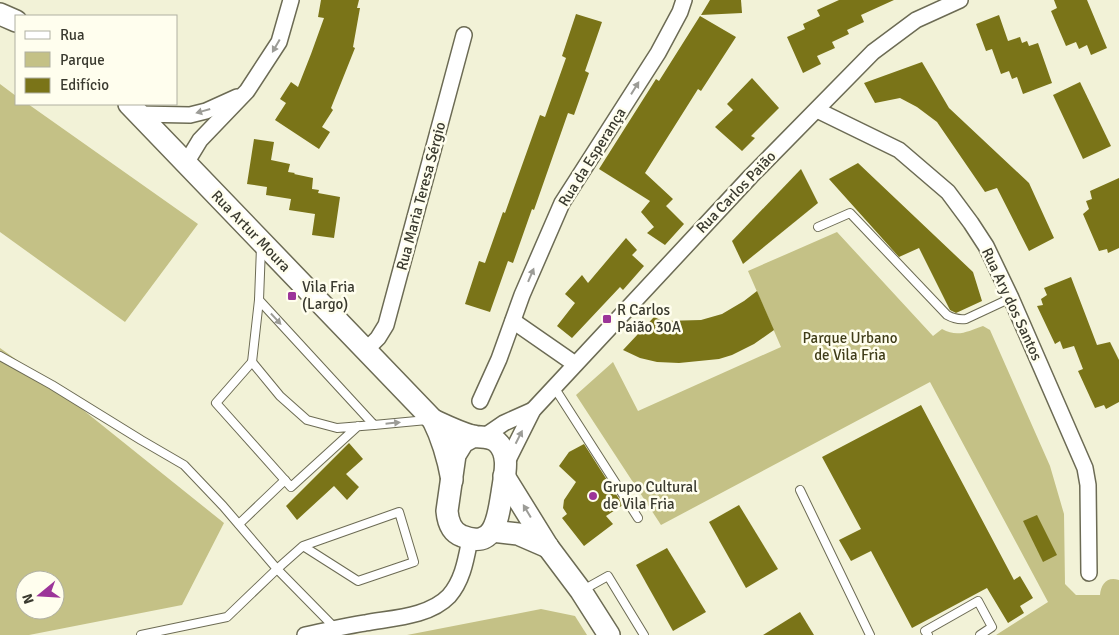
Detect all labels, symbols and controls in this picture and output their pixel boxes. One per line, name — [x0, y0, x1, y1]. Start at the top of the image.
legend — [15, 15, 178, 105]
text: Rua — [60, 26, 85, 44]
one-way arrow — [272, 39, 280, 53]
text: Parque — [60, 51, 105, 69]
text: Edifício — [60, 76, 109, 94]
one-way arrow — [630, 81, 640, 95]
street label: Rua da Esperança — [554, 104, 630, 210]
one-way arrow — [196, 108, 211, 116]
street label: Rua Maria Teresa Sérgio — [392, 120, 450, 272]
street label: Rua Carlos Paião — [692, 147, 780, 237]
street label: Rua Artur Moura — [208, 187, 294, 275]
street label: Rua Ary dos Santos — [978, 245, 1046, 364]
one-way arrow — [527, 268, 535, 283]
place label: Vila Fria (Largo) — [302, 278, 355, 313]
marker: Vila Fria (Largo) — [286, 290, 298, 302]
place label: R Carlos Paião 30A — [617, 301, 681, 336]
one-way arrow — [271, 313, 282, 326]
marker: R Carlos Paião 30A — [601, 313, 613, 325]
park label: Parque Urbano de Vila Fria — [802, 329, 898, 364]
one-way arrow — [385, 419, 401, 427]
one-way arrow — [515, 429, 523, 444]
place label: Grupo Cultural de Vila Fria — [603, 478, 698, 513]
marker: Grupo Cultural de Vila Fria — [587, 490, 599, 502]
one-way arrow — [523, 504, 532, 517]
north arrow — [15, 570, 65, 620]
text: N — [19, 592, 38, 606]

